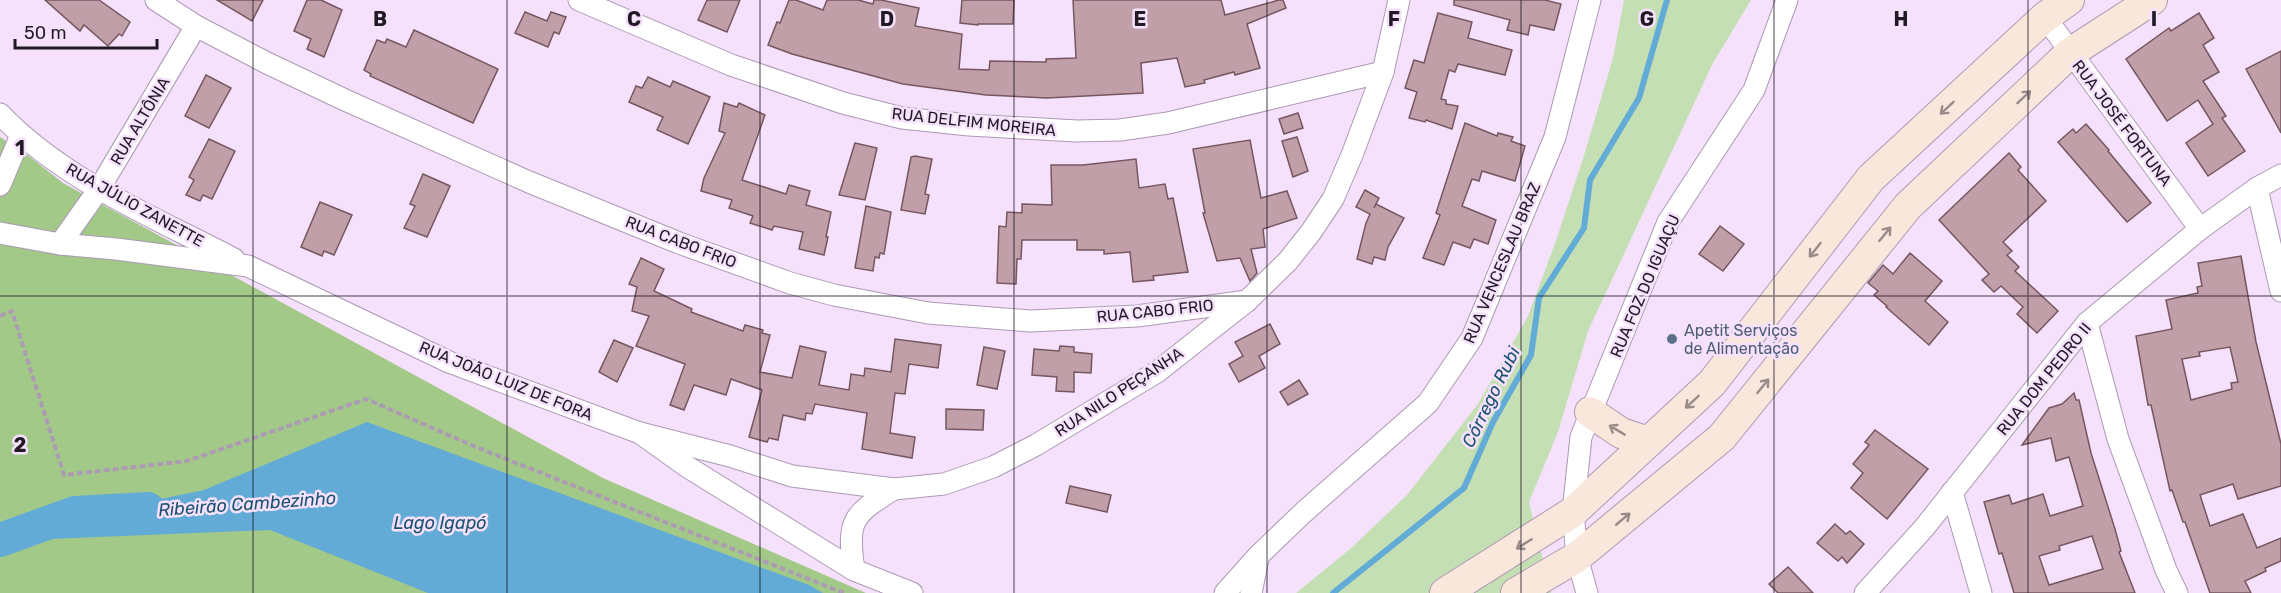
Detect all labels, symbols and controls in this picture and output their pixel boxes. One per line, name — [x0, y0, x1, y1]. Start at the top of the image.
text: B — [373, 7, 387, 31]
text: C — [627, 7, 641, 31]
text: D — [880, 7, 894, 31]
text: E — [1134, 7, 1146, 31]
text: F — [1388, 7, 1400, 31]
text: G — [1640, 7, 1654, 31]
text: H — [1894, 7, 1908, 31]
text: I — [2151, 7, 2157, 31]
scale bar — [15, 12, 158, 50]
text: 50 m — [24, 22, 67, 44]
street label: RUA JOSÉ FORTUNA — [2068, 56, 2176, 190]
street label: RUA ALTÔNIA — [105, 73, 174, 168]
one-way arrow — [2016, 90, 2031, 104]
one-way arrow — [1939, 101, 1954, 115]
street label: RUA DELFIM MOREIRA — [891, 104, 1057, 140]
text: 1 — [15, 136, 25, 160]
street label: RUA JÚLIO ZANETTE — [63, 158, 208, 251]
street label: RUA VENCESLAU BRAZ — [1459, 180, 1545, 346]
street label: RUA CABO FRIO — [623, 212, 739, 272]
street label: RUA FOZ DO IGUAÇU — [1606, 212, 1684, 360]
one-way arrow — [1879, 226, 1892, 242]
one-way arrow — [1808, 242, 1821, 258]
street label: RUA CABO FRIO — [1096, 295, 1214, 327]
street label: RUA DOM PEDRO II — [1993, 319, 2095, 439]
place label: Apetit Serviços de Alimentação — [1684, 321, 1799, 358]
marker: Apetit Serviços de Alimentação — [1665, 332, 1679, 346]
street label: RUA JOÃO LUIZ DE FORA — [416, 337, 596, 425]
street label: RUA NILO PEÇANHA — [1051, 343, 1187, 441]
water label: Córrego Rubi — [1457, 343, 1525, 451]
one-way arrow — [1757, 378, 1770, 394]
one-way arrow — [1685, 394, 1700, 408]
one-way arrow — [1609, 423, 1626, 436]
text: 2 — [14, 433, 27, 457]
water label: Ribeirão Cambezinho — [157, 487, 337, 521]
water label: Lago Igapó — [393, 512, 487, 534]
one-way arrow — [1614, 513, 1630, 526]
one-way arrow — [1515, 537, 1532, 550]

